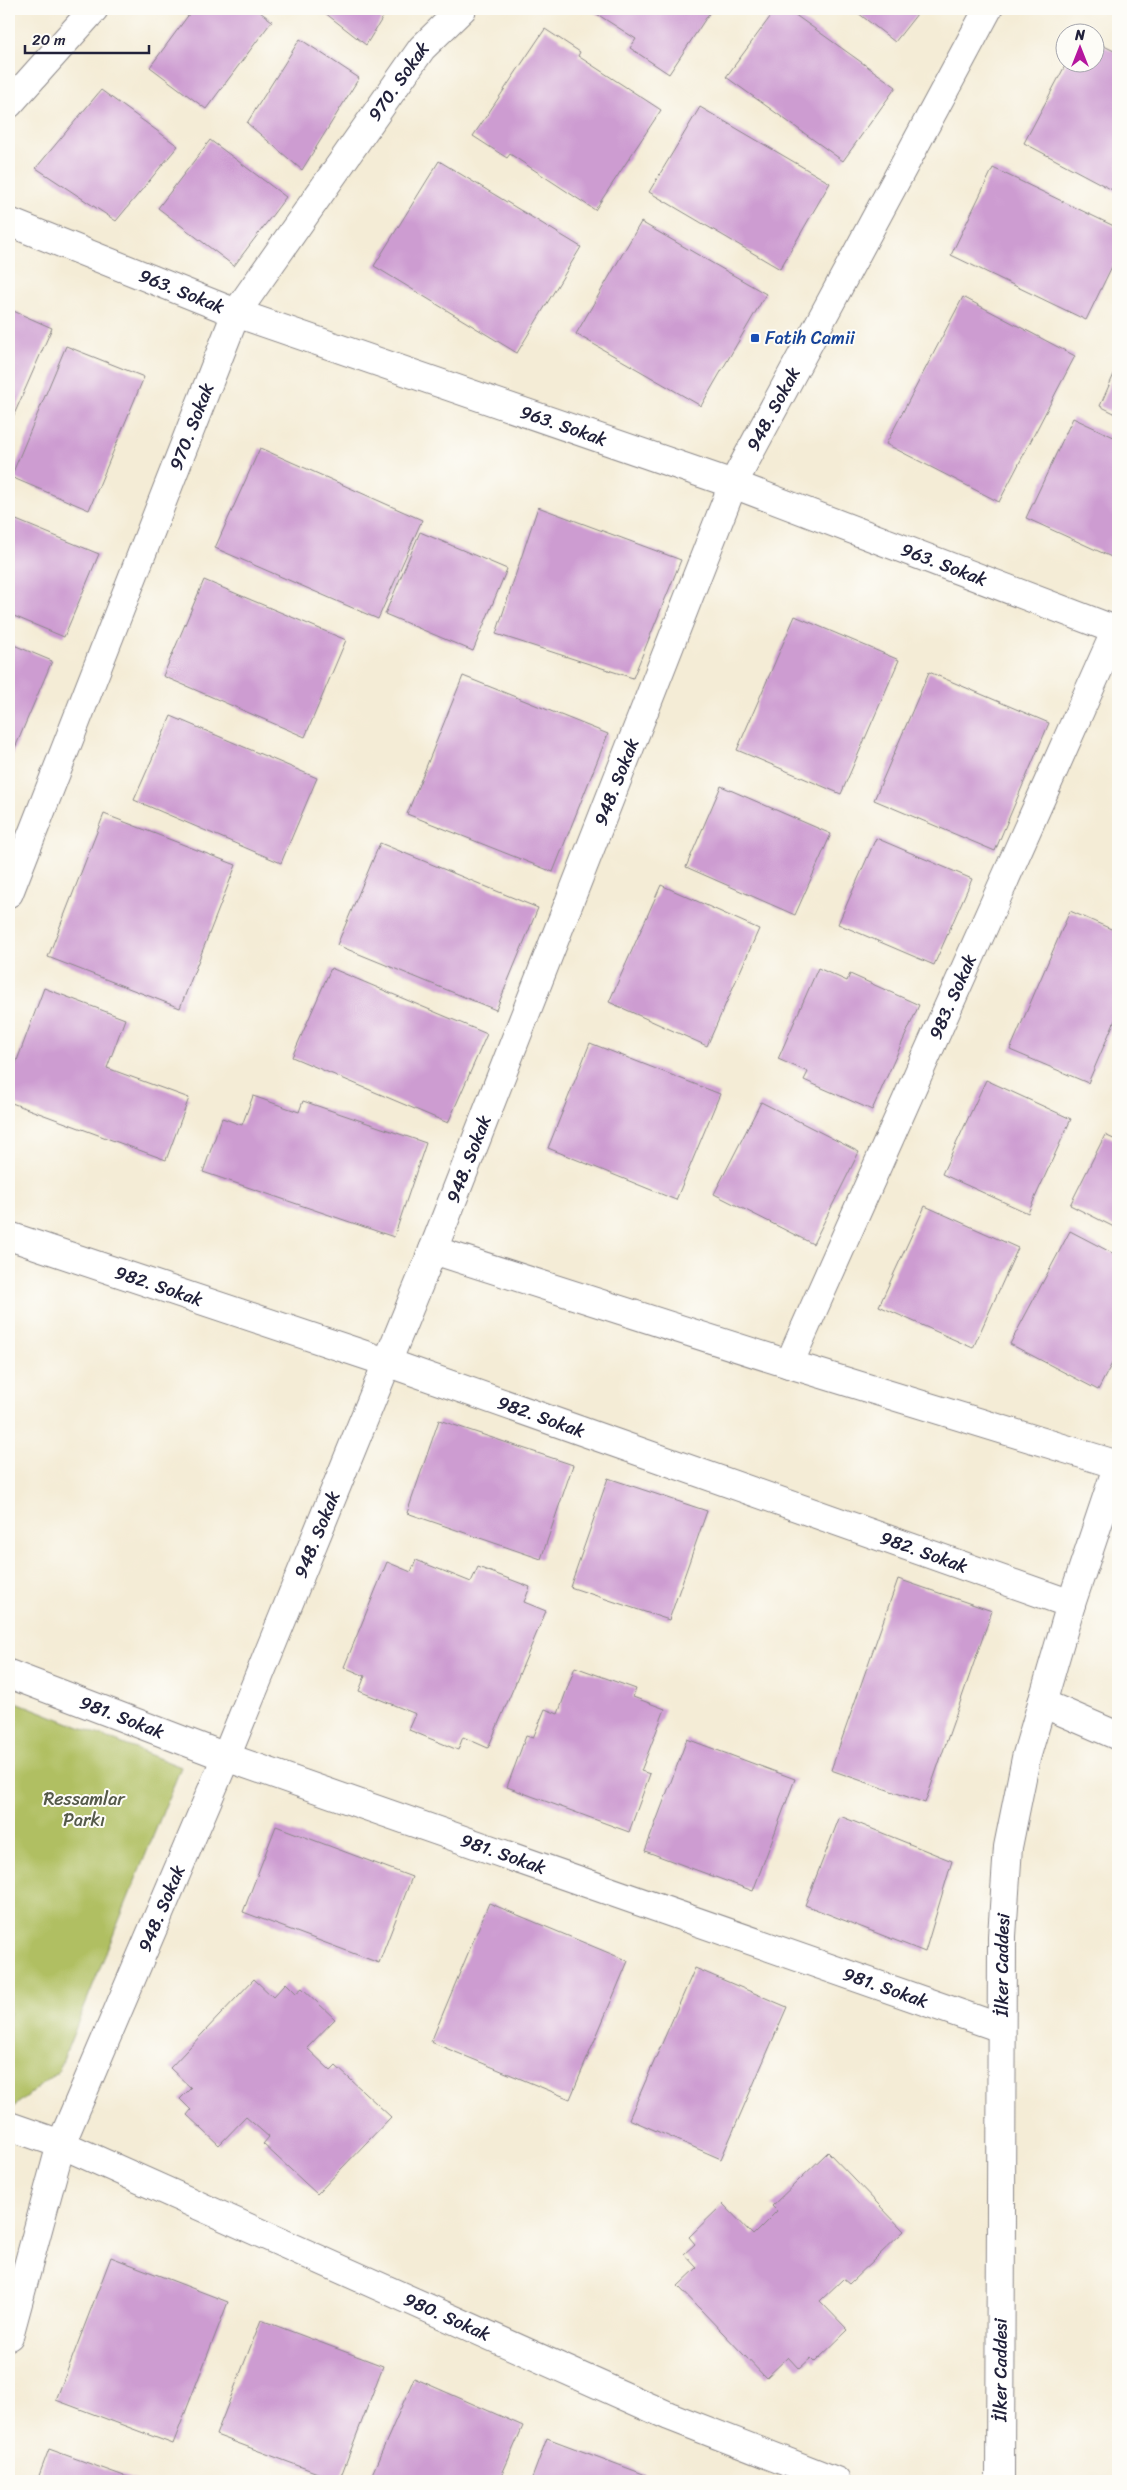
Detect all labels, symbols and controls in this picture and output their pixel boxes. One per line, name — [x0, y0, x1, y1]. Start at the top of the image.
scale bar — [25, 22, 149, 54]
north arrow — [1054, 22, 1104, 72]
text: N — [1074, 23, 1085, 48]
text: 20 m — [32, 27, 66, 53]
street label: 970. Sokak — [359, 33, 437, 128]
street label: 963. Sokak — [134, 260, 230, 323]
place label: Fatih Camii — [765, 322, 856, 354]
marker: Fatih Camii — [749, 332, 761, 344]
street label: 948. Sokak — [737, 361, 809, 457]
street label: 970. Sokak — [160, 378, 223, 475]
street label: 963. Sokak — [516, 396, 612, 456]
street label: 963. Sokak — [896, 534, 992, 596]
street label: 948. Sokak — [585, 733, 648, 831]
street label: 983. Sokak — [920, 949, 986, 1045]
street label: 948. Sokak — [437, 1110, 500, 1208]
street label: 982. Sokak — [111, 1256, 208, 1316]
street label: 982. Sokak — [493, 1387, 590, 1447]
street label: 948. Sokak — [285, 1485, 349, 1583]
street label: 982. Sokak — [876, 1522, 973, 1582]
street label: 981. Sokak — [75, 1686, 169, 1748]
park label: Ressamlar Parkı — [43, 1783, 126, 1836]
street label: 981. Sokak — [456, 1824, 551, 1884]
street label: 948. Sokak — [129, 1859, 194, 1957]
street label: İlker Caddesi — [986, 1911, 1020, 2018]
street label: 981. Sokak — [838, 1958, 933, 2017]
street label: 980. Sokak — [399, 2283, 496, 2350]
street label: İlker Caddesi — [984, 2317, 1017, 2423]

